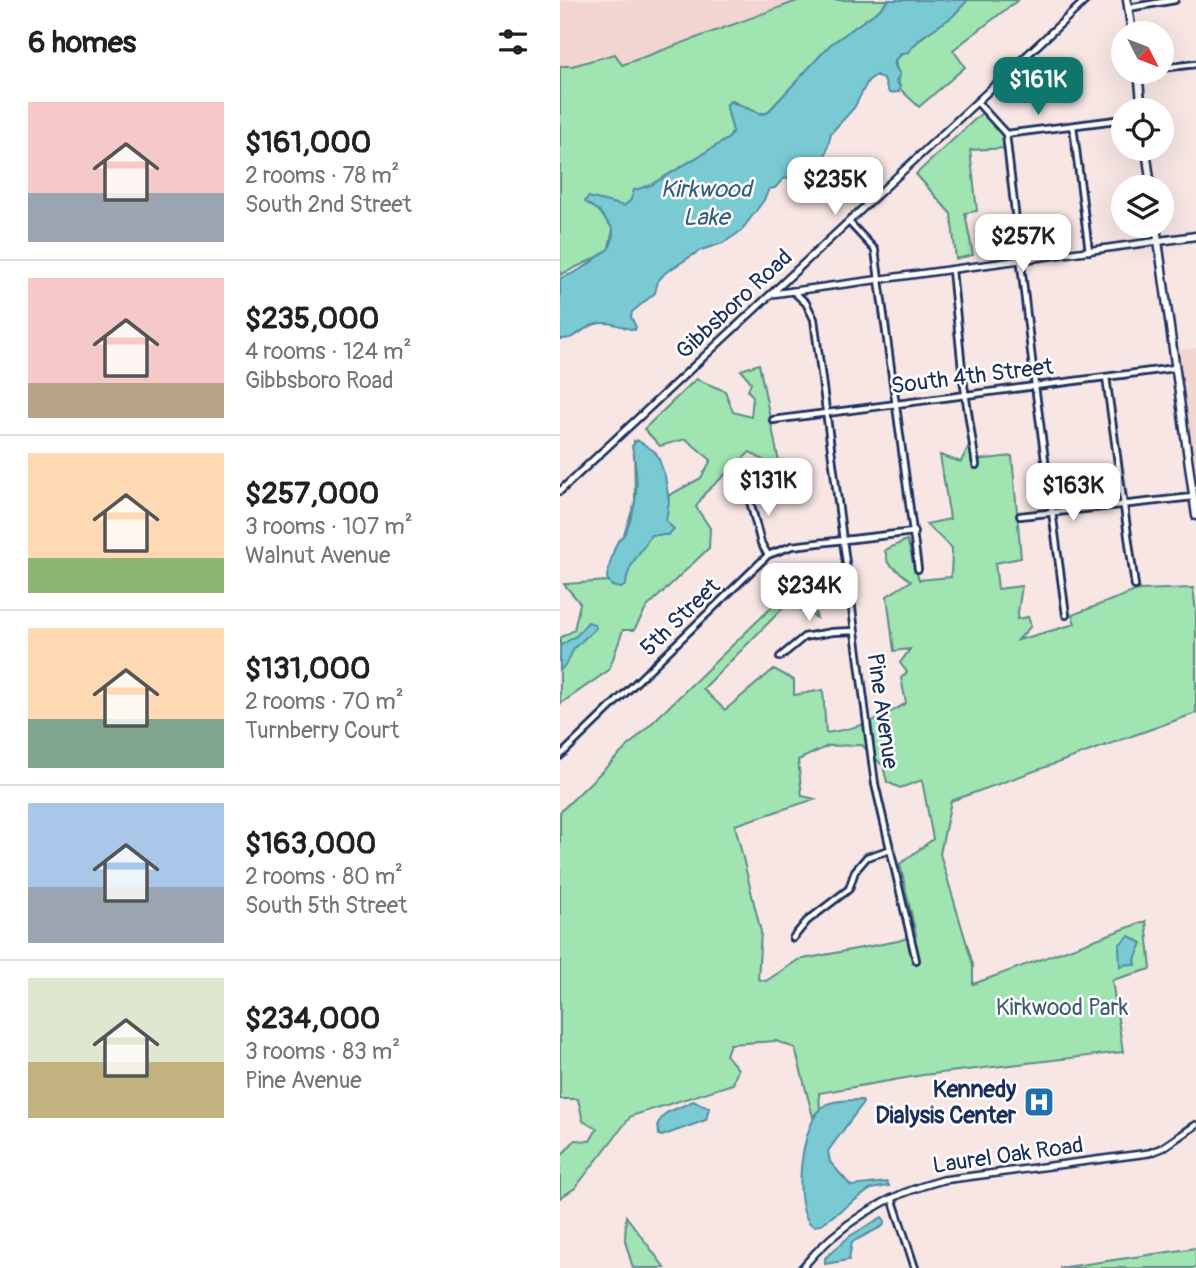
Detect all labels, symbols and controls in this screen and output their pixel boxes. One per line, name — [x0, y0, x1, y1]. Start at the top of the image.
north arrow — [1111, 21, 1174, 84]
map controls — [1111, 21, 1174, 238]
icon: filters — [494, 23, 532, 61]
text: 6 homes — [28, 24, 136, 61]
pin: $161K — [989, 58, 1087, 117]
text: $161K — [1009, 65, 1067, 94]
button: locate — [1111, 98, 1174, 161]
text: $161,000 — [245, 124, 371, 161]
icon: home — [84, 130, 168, 214]
pin: $235K — [786, 158, 884, 217]
text: 2 rooms · 78 m² — [245, 161, 399, 190]
text: $235K — [803, 165, 867, 194]
water label: Kirkwood Lake — [660, 175, 755, 232]
button: layers — [1111, 175, 1174, 238]
text: South 2nd Street — [245, 190, 412, 219]
pin: $257K — [974, 215, 1072, 274]
text: $257K — [991, 222, 1055, 251]
street label: Gibbsboro Road — [670, 243, 798, 365]
text: $235,000 — [245, 300, 379, 337]
icon: home — [84, 306, 168, 390]
text: 4 rooms · 124 m² — [245, 337, 411, 366]
street label: South 4th Street — [889, 352, 1055, 400]
text: Gibbsboro Road — [245, 366, 394, 395]
pin: $131K — [719, 458, 817, 518]
pin: $163K — [1024, 463, 1122, 523]
text: $131K — [739, 466, 797, 495]
text: $163K — [1042, 471, 1104, 500]
text: $257,000 — [245, 475, 379, 512]
icon: home — [84, 481, 168, 565]
text: 3 rooms · 107 m² — [245, 512, 413, 541]
text: Walnut Avenue — [245, 541, 390, 570]
pin: $234K — [760, 564, 858, 623]
street label: 5th Street — [634, 571, 727, 662]
text: $234K — [777, 571, 841, 600]
text: $131,000 — [245, 650, 371, 687]
street label: Pine Avenue — [861, 651, 906, 771]
icon: home — [84, 656, 168, 740]
text: 2 rooms · 70 m² — [245, 687, 404, 716]
text: Turnberry Court — [245, 716, 399, 745]
text: $163,000 — [245, 825, 376, 862]
icon: home — [84, 831, 168, 915]
text: 2 rooms · 80 m² — [245, 862, 403, 891]
text: South 5th Street — [245, 891, 407, 920]
park label: Kirkwood Park — [996, 993, 1129, 1022]
text: $234,000 — [245, 1000, 380, 1037]
icon: home — [84, 1006, 168, 1090]
text: 3 rooms · 83 m² — [245, 1037, 400, 1066]
text: Pine Avenue — [245, 1066, 362, 1095]
place label: Kennedy Dialysis Center — [875, 1075, 1017, 1130]
hospital icon: Kennedy Dialysis Center — [1022, 1085, 1056, 1119]
street label: Laurel Oak Road — [931, 1130, 1085, 1180]

